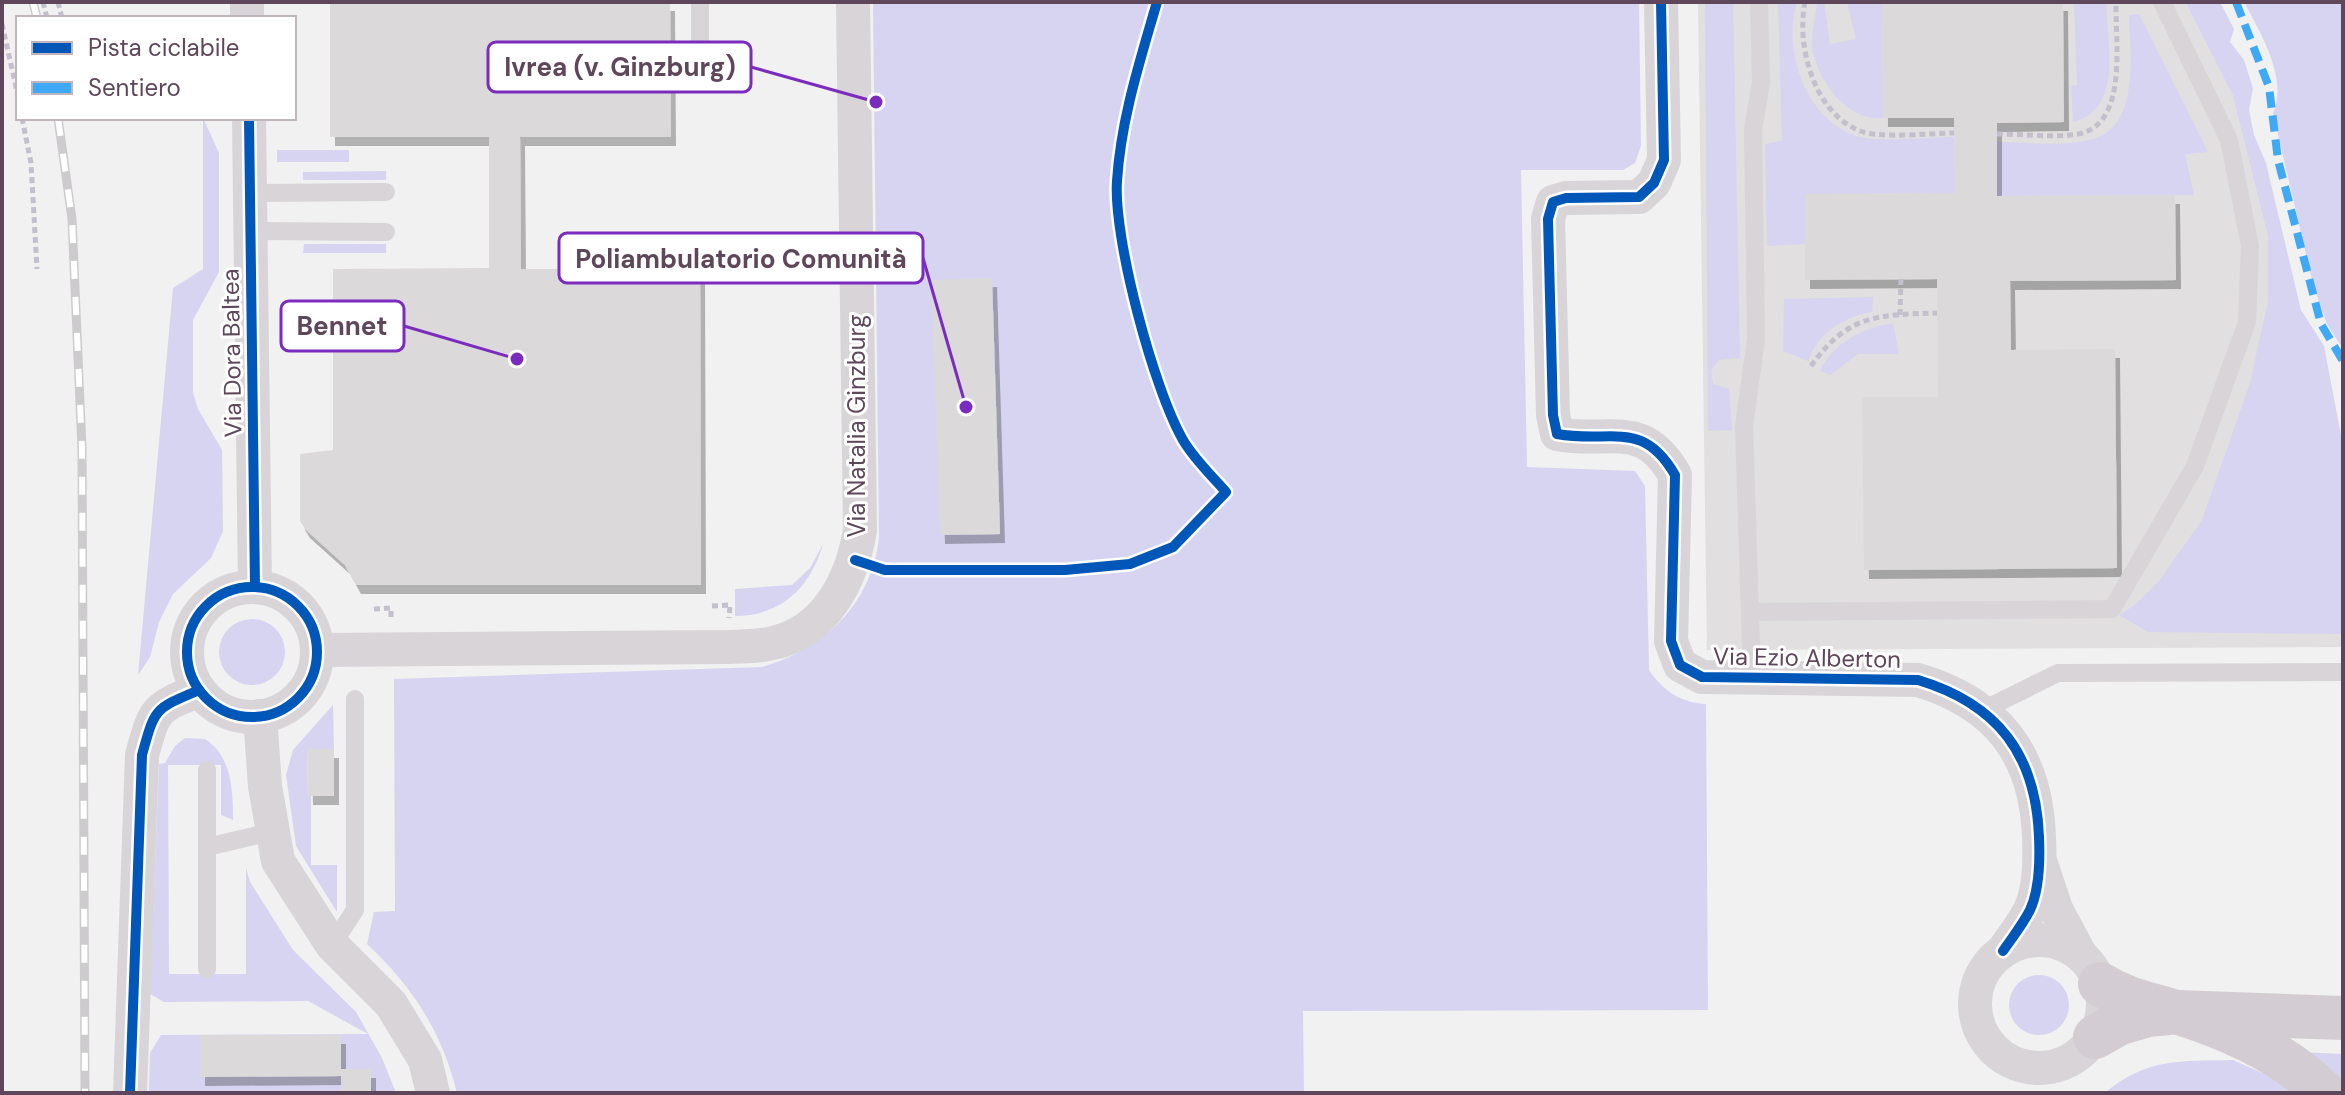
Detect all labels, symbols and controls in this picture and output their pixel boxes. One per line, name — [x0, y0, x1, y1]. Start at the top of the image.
legend — [16, 16, 296, 120]
text: Pista ciclabile — [88, 32, 239, 63]
callout: Ivrea (v. Ginzburg) — [488, 42, 751, 92]
text: Ivrea (v. Ginzburg) — [504, 50, 736, 84]
text: Sentiero — [88, 72, 181, 103]
callout: Poliambulatorio Comunità — [559, 233, 923, 283]
text: Poliambulatorio Comunità — [575, 242, 907, 276]
street label: Via Dora Baltea — [215, 268, 248, 438]
callout: Bennet — [281, 301, 404, 351]
text: Bennet — [296, 309, 388, 343]
street label: Via Natalia Ginzburg — [841, 314, 872, 538]
street label: Via Ezio Alberton — [1713, 640, 1901, 675]

